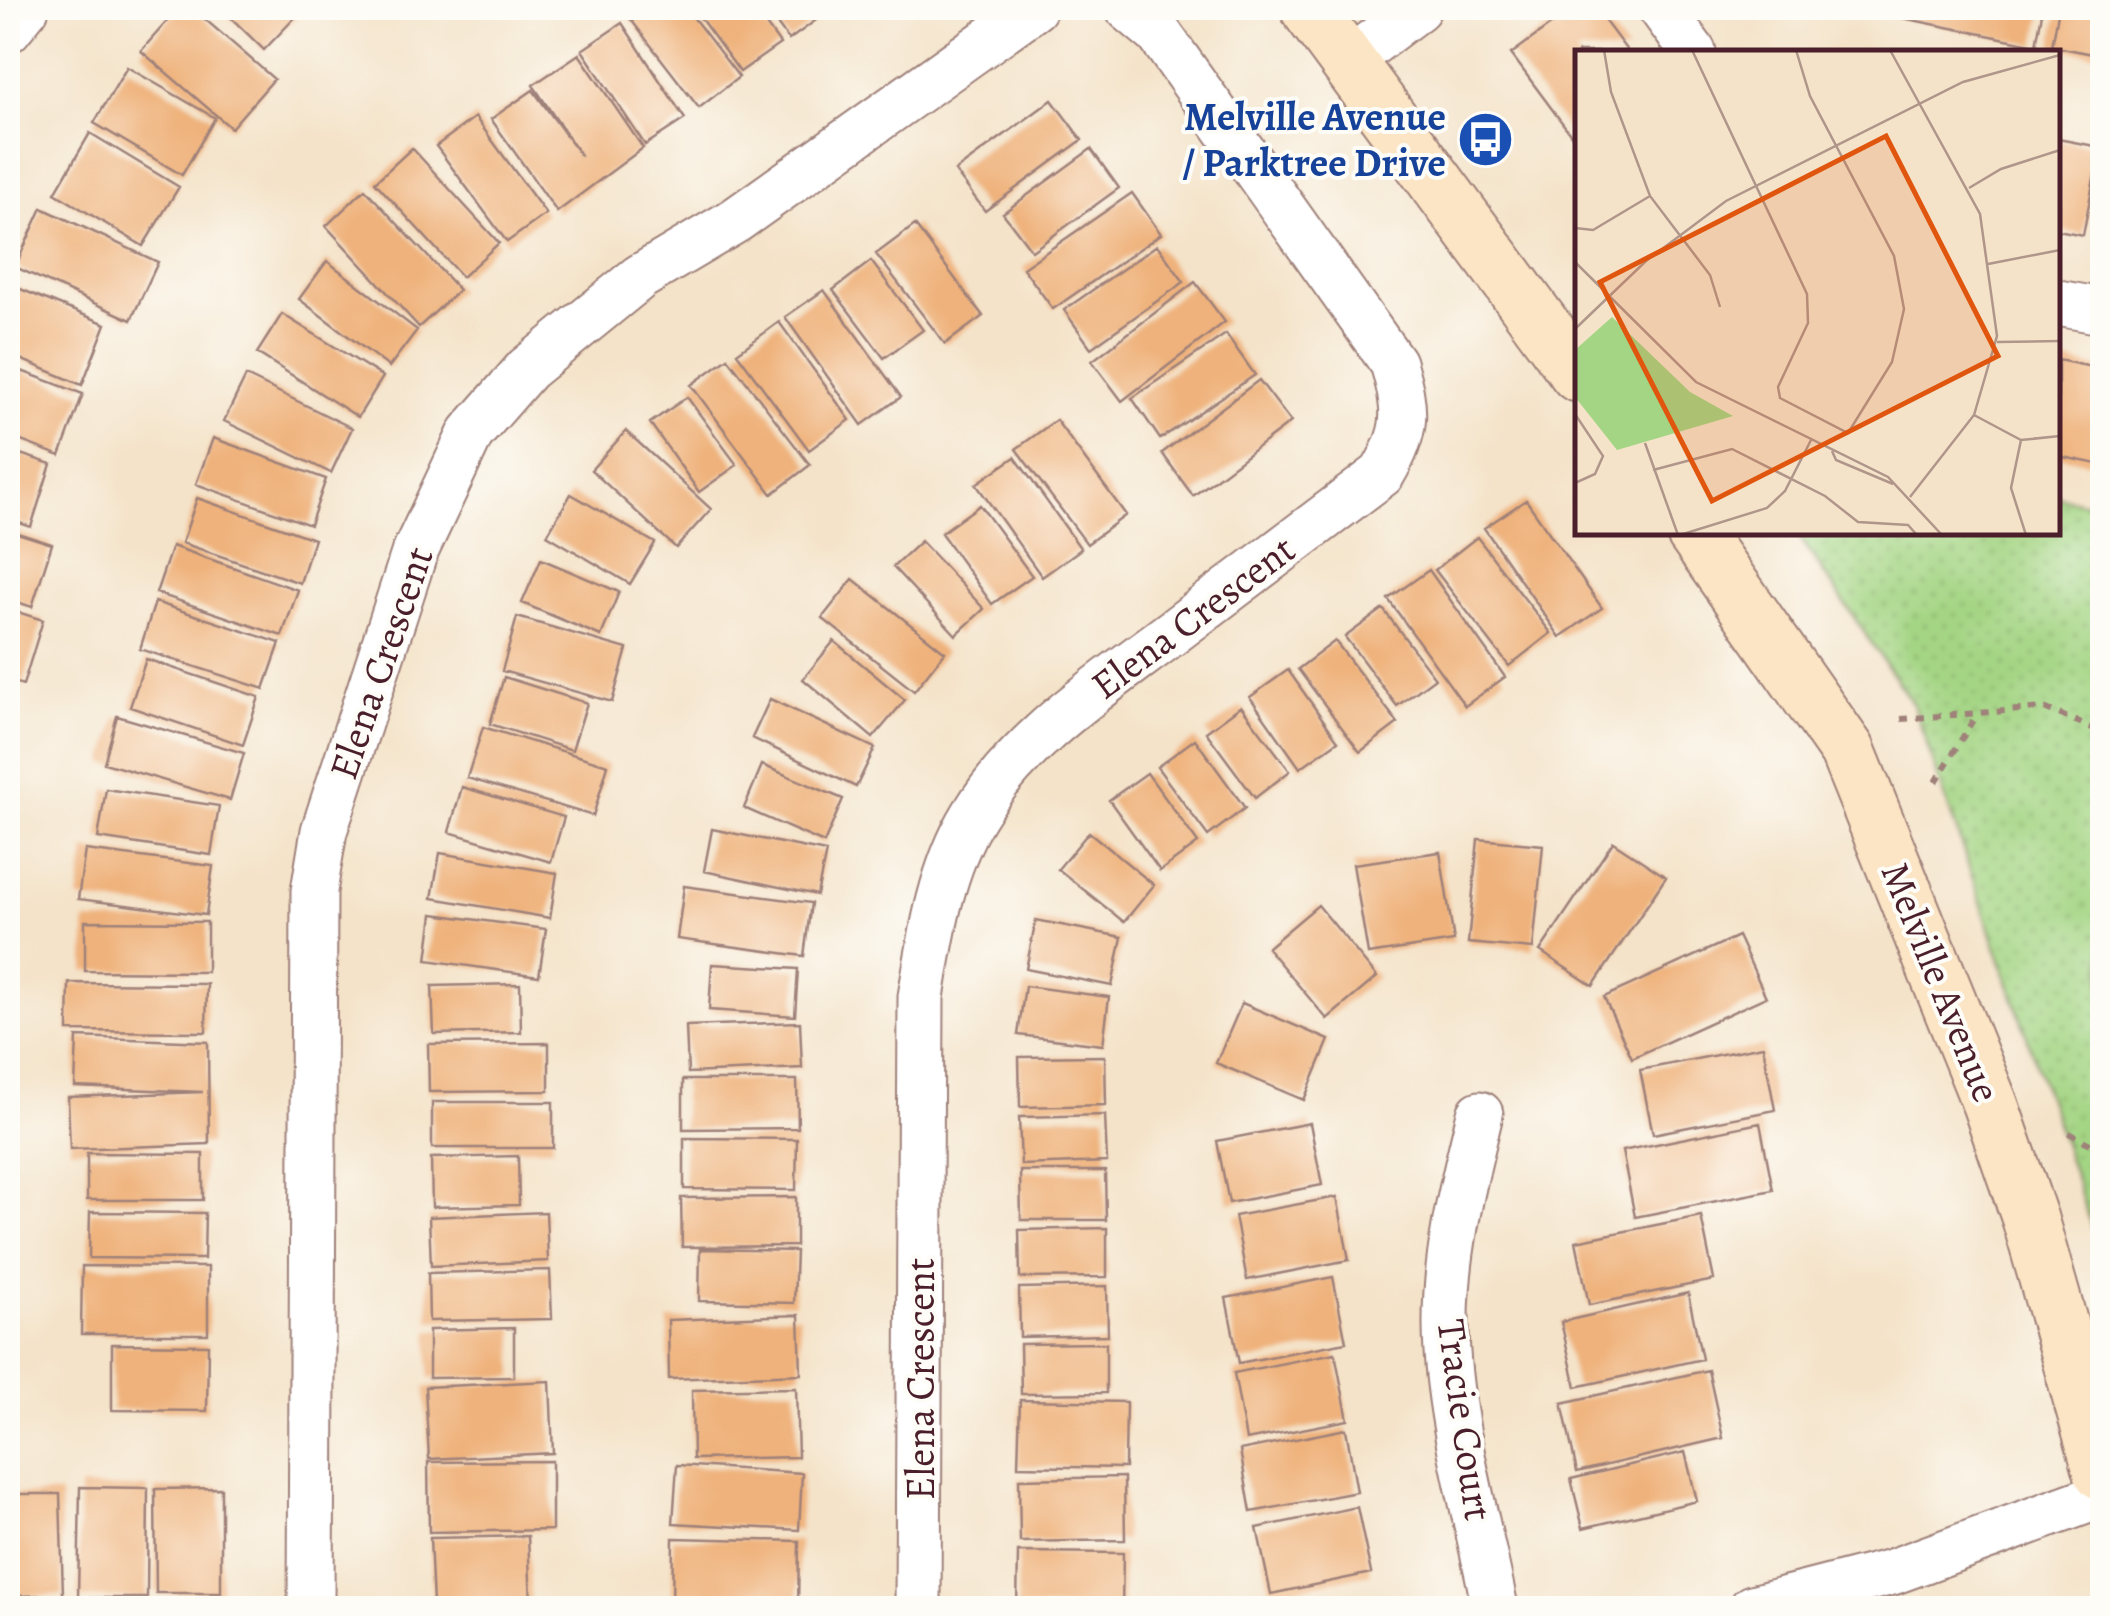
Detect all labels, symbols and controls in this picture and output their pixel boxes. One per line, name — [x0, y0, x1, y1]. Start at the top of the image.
inset map — [1575, 50, 2060, 535]
place label: Melville Avenue / Parktree Drive — [1182, 89, 1446, 190]
bus stop icon: Melville Avenue / Parktree Drive — [1455, 109, 1515, 169]
street label: Elena Crescent — [1080, 522, 1306, 712]
street label: Elena Crescent — [316, 539, 446, 787]
street label: Melville Avenue — [1868, 854, 2014, 1110]
street label: Elena Crescent — [893, 1258, 948, 1500]
street label: Tracie Court — [1424, 1316, 1506, 1524]

